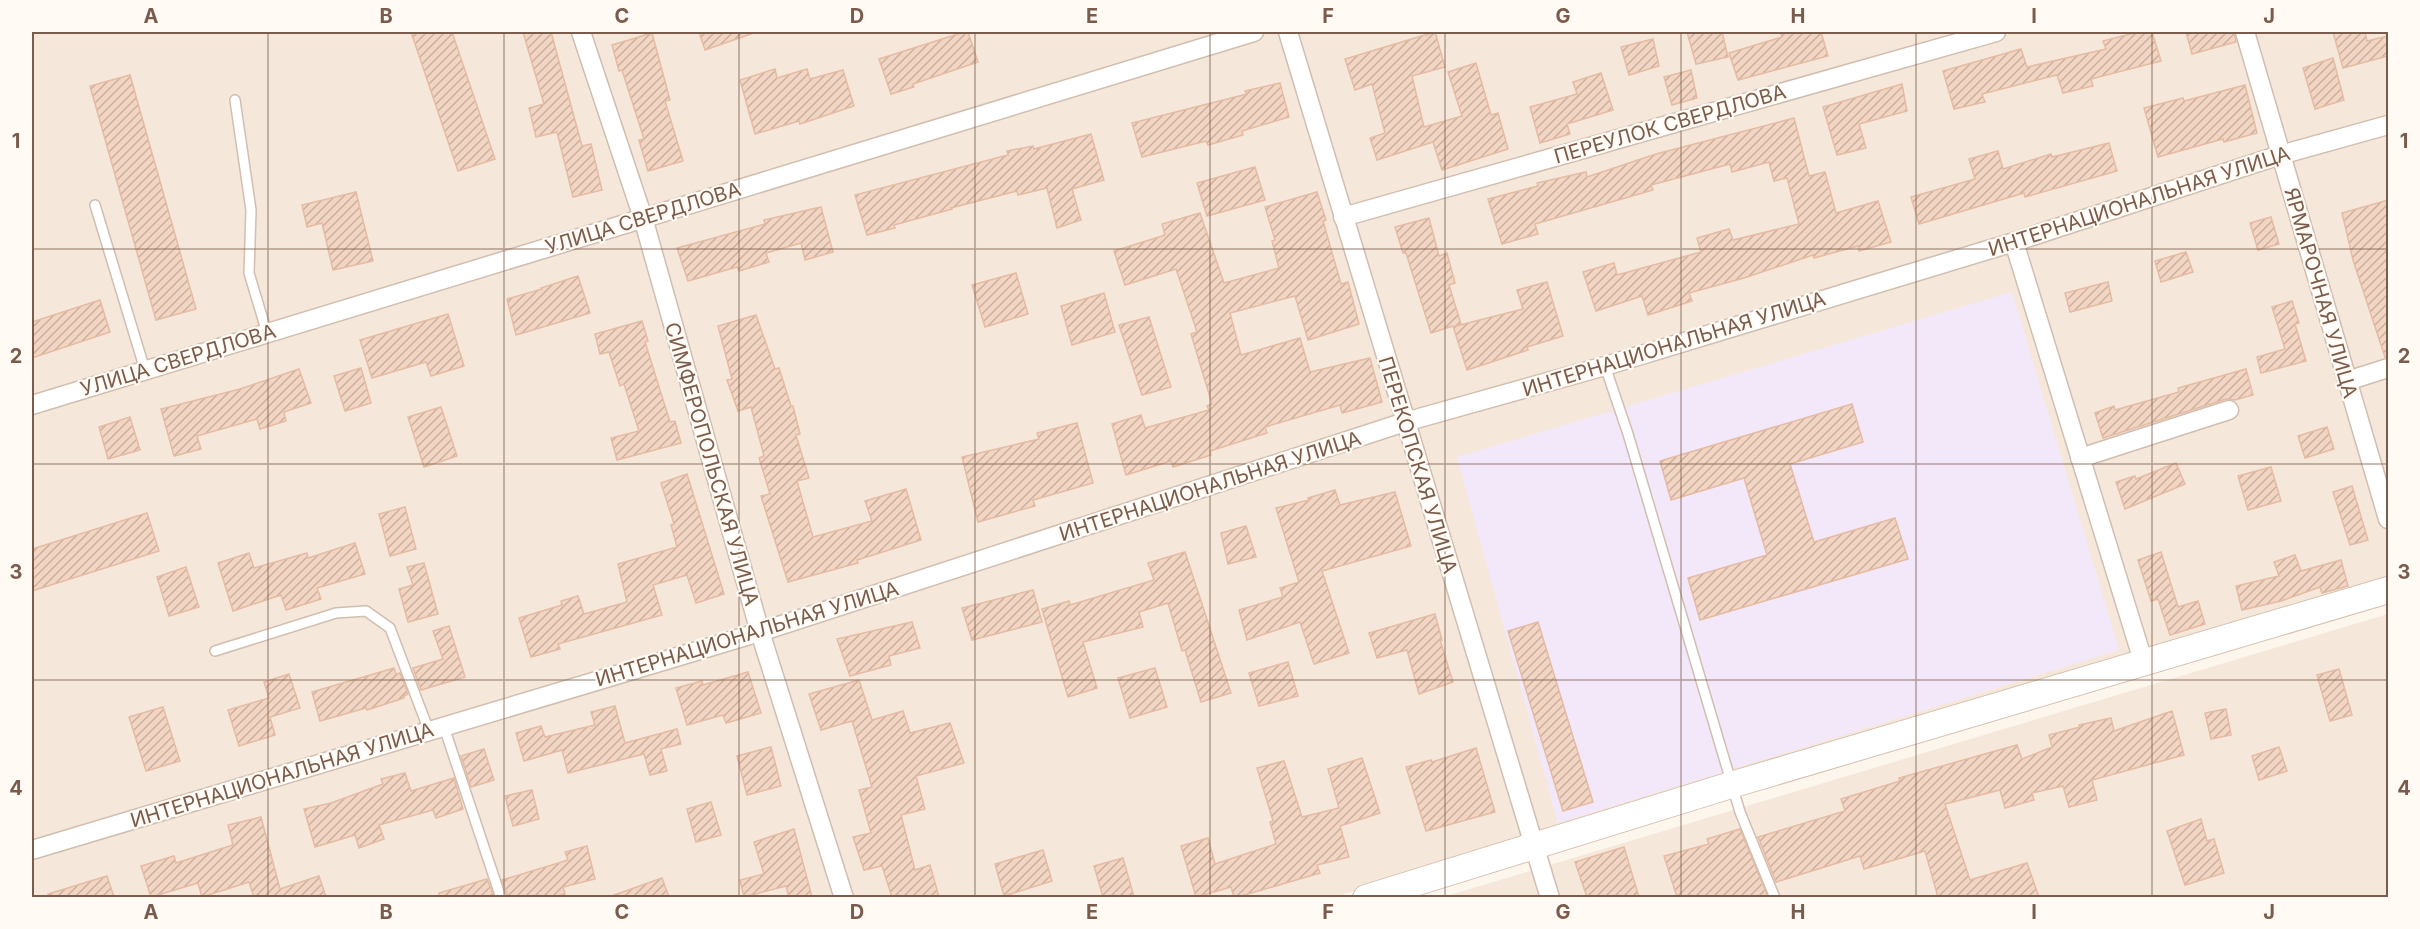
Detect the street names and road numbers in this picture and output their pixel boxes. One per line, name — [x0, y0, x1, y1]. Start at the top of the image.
street label: ПЕРЕУЛОК СВЕРДЛОВА — [1551, 79, 1789, 169]
street label: ИНТЕРНАЦИОНАЛЬНАЯ УЛИЦА — [1985, 141, 2293, 261]
street label: УЛИЦА СВЕРДЛОВА — [542, 177, 744, 259]
street label: ЯРМАРОЧНАЯ УЛИЦА — [2279, 185, 2363, 401]
street label: ИНТЕРНАЦИОНАЛЬНАЯ УЛИЦА — [1520, 286, 1829, 402]
street label: УЛИЦА СВЕРДЛОВА — [77, 319, 279, 401]
street label: СИМФЕРОПОЛЬСКАЯ УЛИЦА — [660, 320, 764, 609]
street label: ПЕРЕКОПСКАЯ УЛИЦА — [1374, 354, 1463, 577]
street label: ИНТЕРНАЦИОНАЛЬНАЯ УЛИЦА — [1056, 426, 1364, 546]
street label: ИНТЕРНАЦИОНАЛЬНАЯ УЛИЦА — [593, 576, 902, 692]
street label: ИНТЕРНАЦИОНАЛЬНАЯ УЛИЦА — [128, 717, 437, 833]

